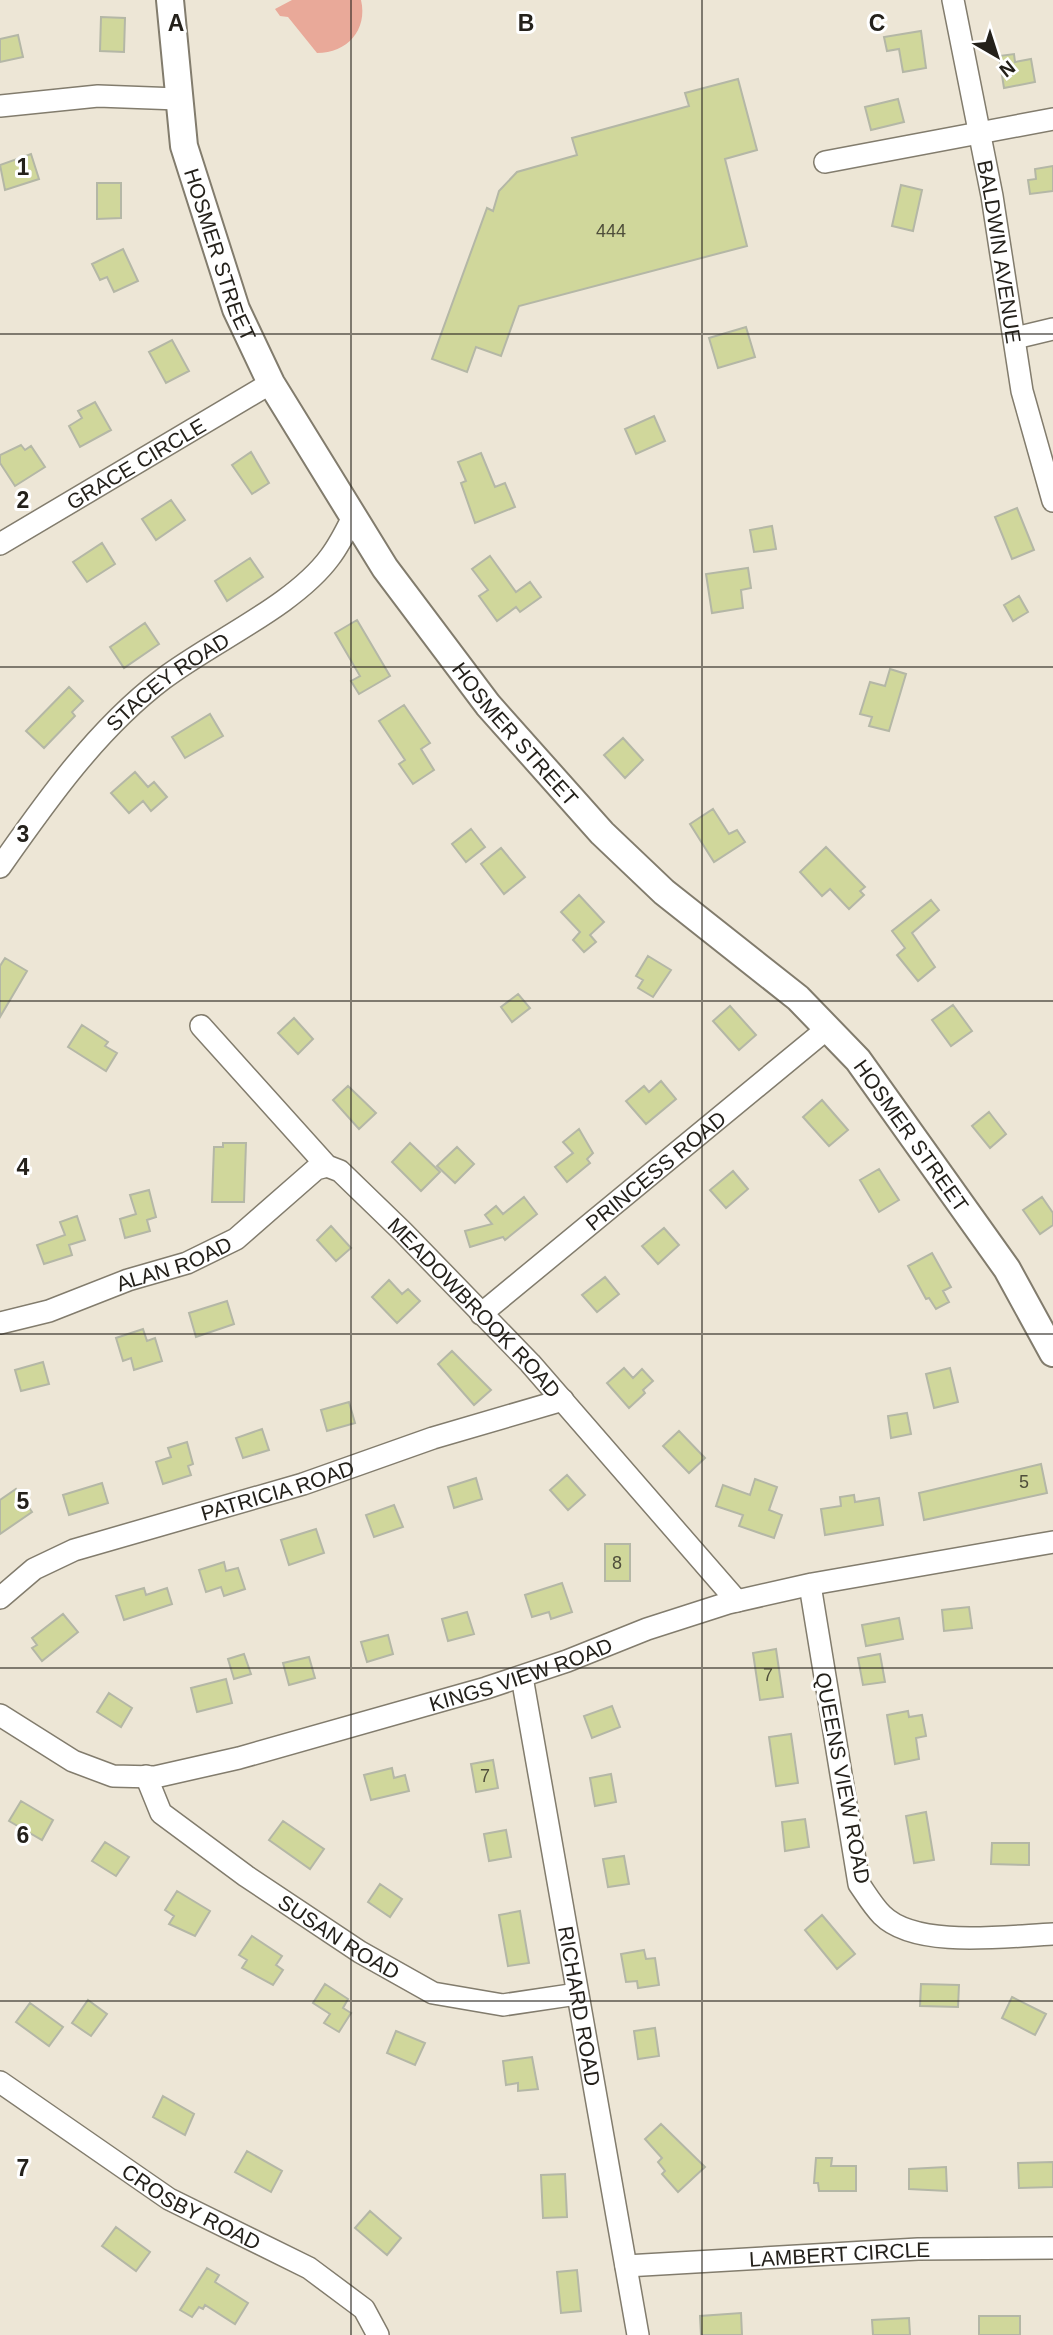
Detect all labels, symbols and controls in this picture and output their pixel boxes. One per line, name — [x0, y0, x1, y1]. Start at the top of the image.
text: A — [168, 10, 184, 36]
text: B — [518, 10, 534, 36]
text: C — [869, 10, 885, 36]
north arrow — [962, 21, 1032, 91]
text: N — [995, 56, 1019, 81]
text: 1 — [17, 154, 30, 180]
street label: BALDWIN AVENUE — [974, 158, 1026, 345]
street label: HOSMER STREET — [180, 165, 261, 345]
house number: 444 — [596, 221, 626, 241]
street label: GRACE CIRCLE — [62, 413, 209, 513]
text: 2 — [17, 487, 29, 513]
street label: STACEY ROAD — [101, 628, 233, 735]
street label: HOSMER STREET — [448, 657, 583, 810]
text: 3 — [17, 821, 29, 847]
street label: HOSMER STREET — [850, 1055, 974, 1216]
street label: PRINCESS ROAD — [581, 1106, 730, 1234]
text: 4 — [17, 1154, 30, 1180]
street label: MEADOWBROOK ROAD — [384, 1213, 566, 1402]
street label: ALAN ROAD — [113, 1232, 235, 1295]
street label: PATRICIA ROAD — [198, 1455, 357, 1524]
house number: 5 — [1019, 1472, 1029, 1492]
text: 5 — [17, 1488, 30, 1514]
house number: 8 — [612, 1553, 622, 1573]
street label: KINGS VIEW ROAD — [426, 1633, 615, 1715]
house number: 7 — [763, 1665, 773, 1685]
street label: QUEENS VIEW ROAD — [811, 1670, 875, 1886]
house number: 7 — [480, 1766, 490, 1786]
text: 6 — [17, 1822, 29, 1848]
street label: SUSAN ROAD — [274, 1890, 404, 1983]
street label: RICHARD ROAD — [555, 1924, 605, 2088]
text: 7 — [17, 2155, 29, 2181]
street label: CROSBY ROAD — [118, 2159, 265, 2254]
street label: LAMBERT CIRCLE — [748, 2237, 930, 2270]

